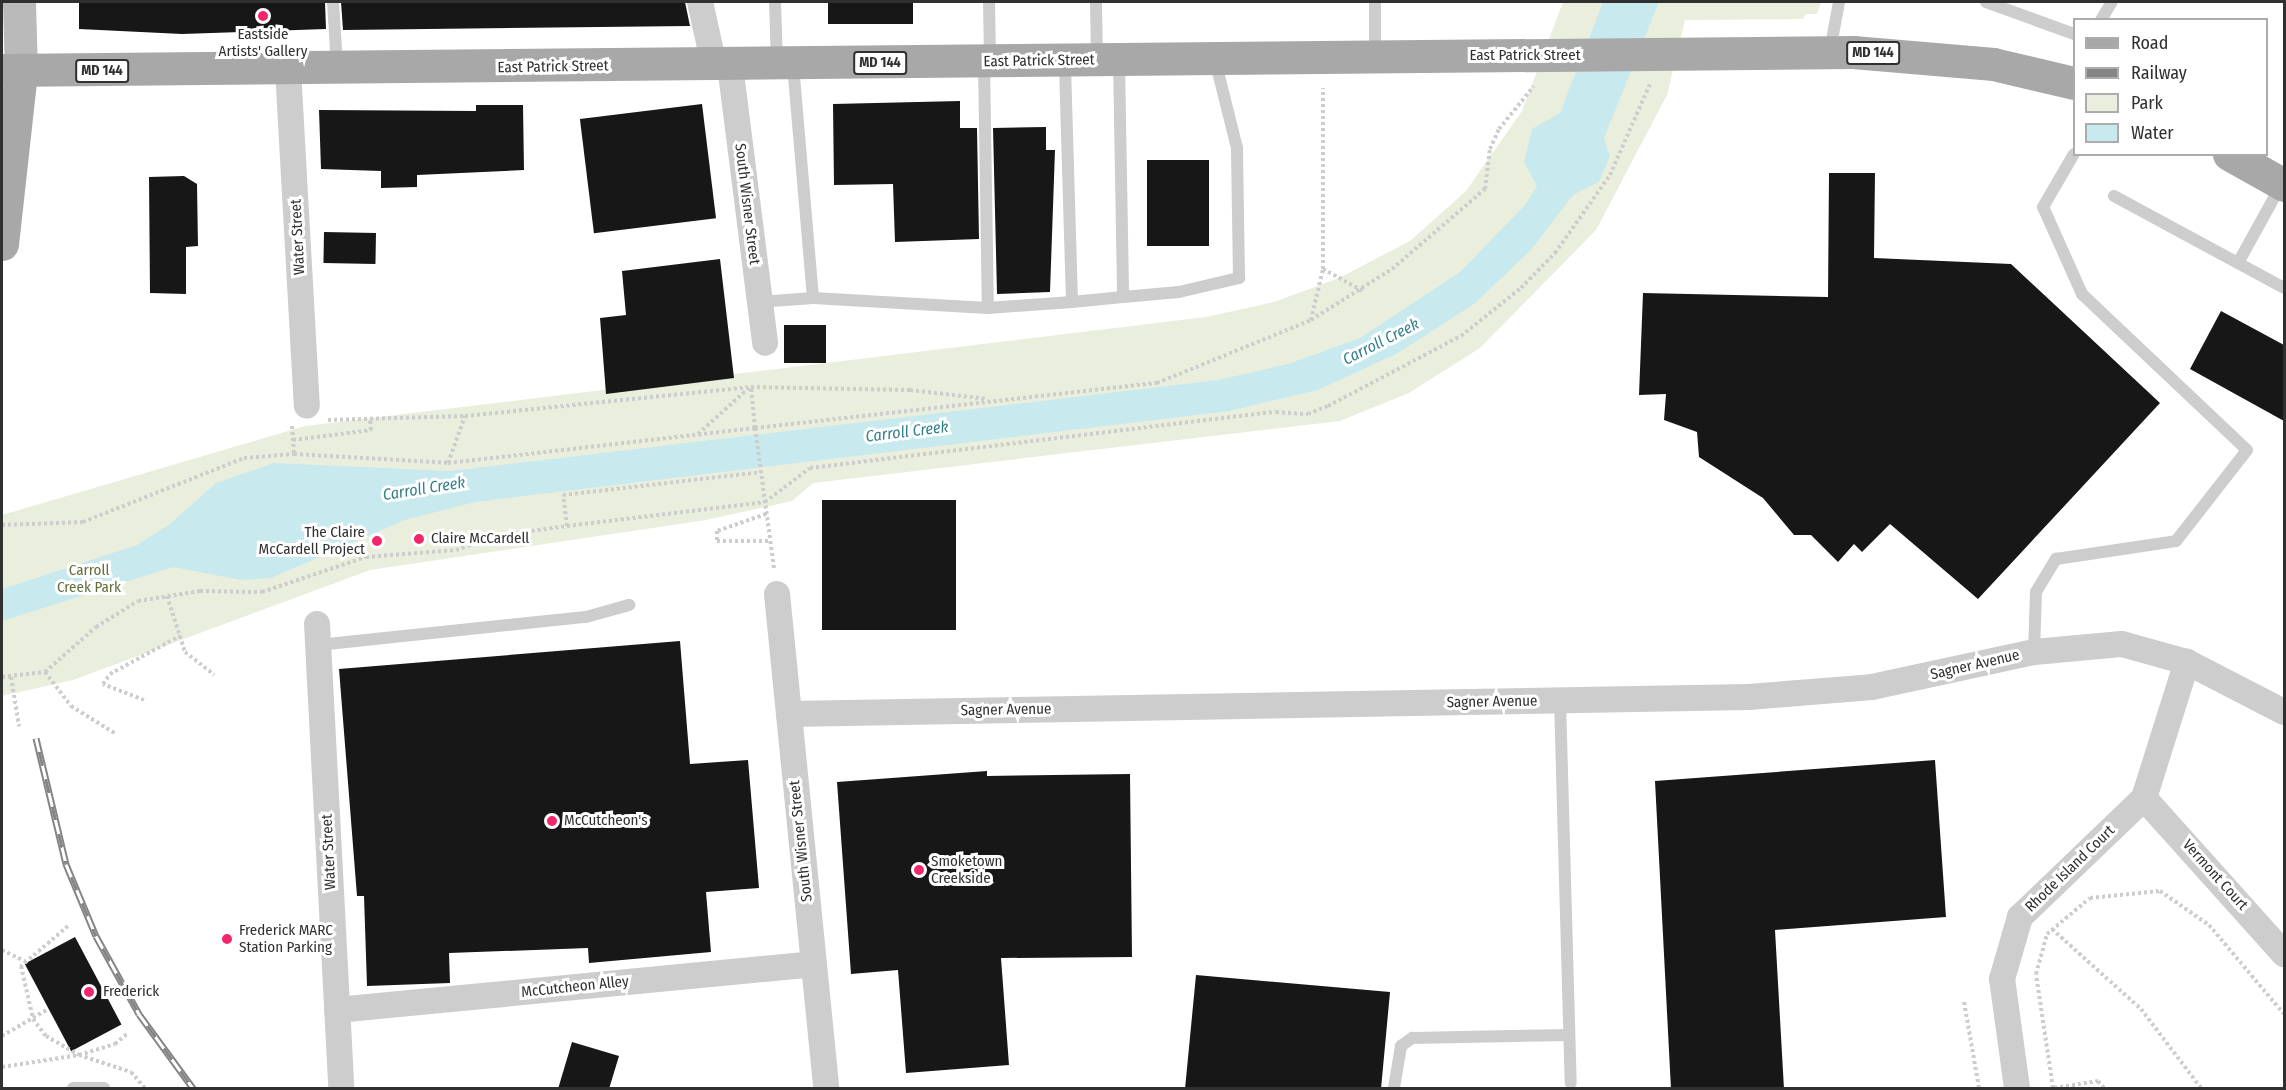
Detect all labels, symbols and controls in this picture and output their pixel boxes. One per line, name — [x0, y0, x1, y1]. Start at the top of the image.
marker: Eastside Artists' Gallery — [256, 9, 270, 23]
legend — [2073, 18, 2268, 156]
place label: Eastside Artists' Gallery — [219, 25, 307, 60]
text: Road — [2131, 32, 2168, 54]
road number: MD 144 — [1846, 42, 1900, 64]
street label: East Patrick Street — [1469, 47, 1581, 65]
street label: East Patrick Street — [983, 51, 1095, 71]
road number: MD 144 — [853, 52, 907, 74]
street label: East Patrick Street — [497, 57, 609, 77]
road number: MD 144 — [75, 60, 129, 82]
text: Railway — [2131, 62, 2187, 84]
text: Park — [2131, 92, 2163, 114]
text: Water — [2131, 122, 2174, 144]
street label: South Wisner Street — [731, 142, 763, 266]
street label: Water Street — [287, 199, 309, 275]
water label: Carroll Creek — [1340, 315, 1422, 369]
water label: Carroll Creek — [865, 417, 949, 447]
water label: Carroll Creek — [381, 473, 467, 505]
place label: The Claire McCardell Project — [259, 523, 365, 558]
place label: Claire McCardell — [431, 530, 529, 548]
marker: Claire McCardell — [412, 532, 426, 546]
marker: The Claire McCardell Project — [370, 534, 384, 548]
park label: Carroll Creek Park — [57, 561, 121, 596]
street label: Sagner Avenue — [1929, 646, 2021, 684]
street label: Sagner Avenue — [1446, 692, 1538, 712]
street label: Sagner Avenue — [960, 700, 1052, 720]
street label: South Wisner Street — [786, 779, 816, 903]
place label: McCutcheon's — [564, 812, 648, 830]
street label: Water Street — [318, 814, 340, 890]
marker: McCutcheon's — [545, 814, 559, 828]
street label: Rhode Island Court — [2022, 822, 2118, 916]
street label: Vermont Court — [2179, 836, 2251, 914]
place label: Smoketown Creekside — [931, 852, 1002, 887]
marker: Smoketown Creekside — [912, 863, 926, 877]
place label: Frederick MARC Station Parking — [239, 921, 333, 956]
marker: Frederick MARC Station Parking — [220, 932, 234, 946]
street label: McCutcheon Alley — [520, 972, 630, 1002]
marker: Frederick — [80, 983, 98, 1001]
place label: Frederick — [103, 983, 159, 1001]

